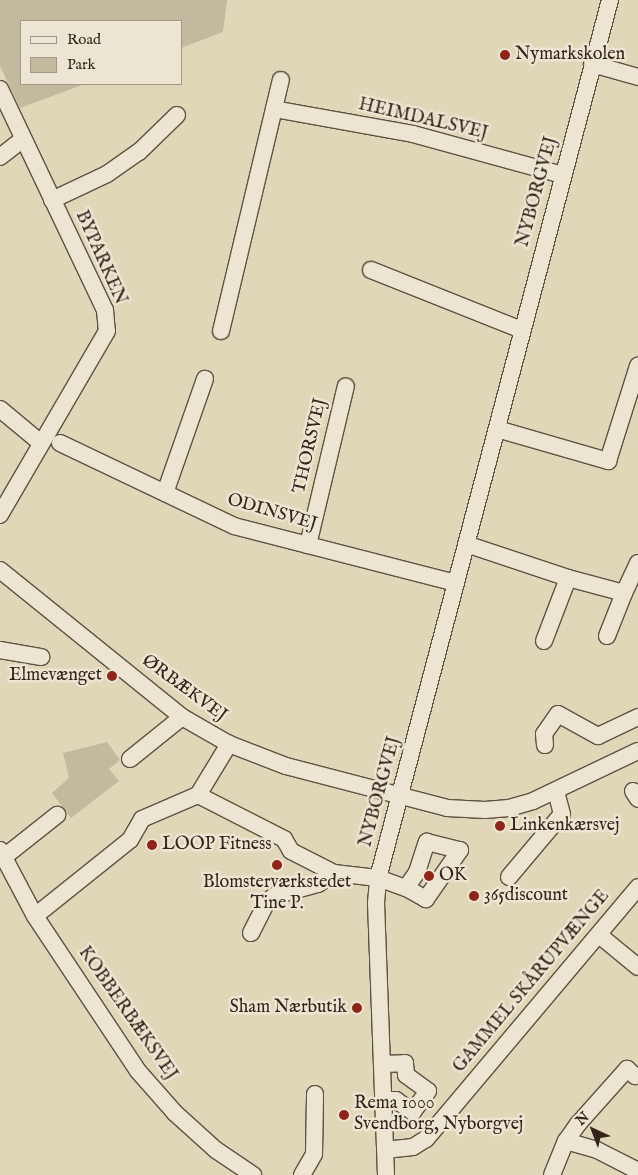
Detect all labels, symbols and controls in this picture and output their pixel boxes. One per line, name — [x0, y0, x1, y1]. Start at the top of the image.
legend — [20, 20, 182, 85]
text: Road — [67, 30, 101, 49]
place label: Nymarkskolen — [515, 44, 625, 66]
marker: Nymarkskolen — [499, 49, 511, 61]
text: Park — [67, 55, 96, 74]
street label: HEIMDALSVEJ — [356, 95, 490, 145]
street label: NYBORGVEJ — [513, 134, 563, 250]
street label: BYPARKEN — [70, 208, 130, 308]
street label: THORSVEJ — [290, 396, 332, 496]
street label: ODINSVEJ — [224, 490, 320, 536]
street label: ØRBÆKVEJ — [137, 651, 231, 727]
place label: Elmevænget — [9, 665, 102, 687]
marker: Elmevænget — [106, 670, 118, 682]
street label: NYBORGVEJ — [356, 734, 406, 850]
place label: Linkenkærsvej — [510, 815, 619, 837]
marker: Linkenkærsvej — [494, 820, 506, 832]
place label: LOOP Fitness — [162, 834, 272, 856]
marker: LOOP Fitness — [146, 839, 158, 851]
marker: Blomsterværkstedet Tine P. — [271, 859, 283, 871]
place label: OK — [439, 865, 467, 887]
marker: OK — [423, 870, 435, 882]
place label: Blomsterværkstedet Tine P. — [203, 873, 351, 916]
place label: 365discount — [484, 885, 568, 907]
street label: GAMMEL SKÅRUPVÆNGE — [449, 886, 615, 1078]
marker: 365discount — [468, 890, 480, 902]
street label: KOBBERBÆKSVEJ — [73, 943, 181, 1085]
place label: Sham Nærbutik — [230, 997, 347, 1019]
marker: Sham Nærbutik — [351, 1002, 363, 1014]
place label: Rema 1000 Svendborg, Nyborgvej — [354, 1094, 523, 1136]
north arrow — [568, 1105, 618, 1155]
text: N — [572, 1108, 593, 1130]
marker: Rema 1000 Svendborg, Nyborgvej — [338, 1109, 350, 1121]

